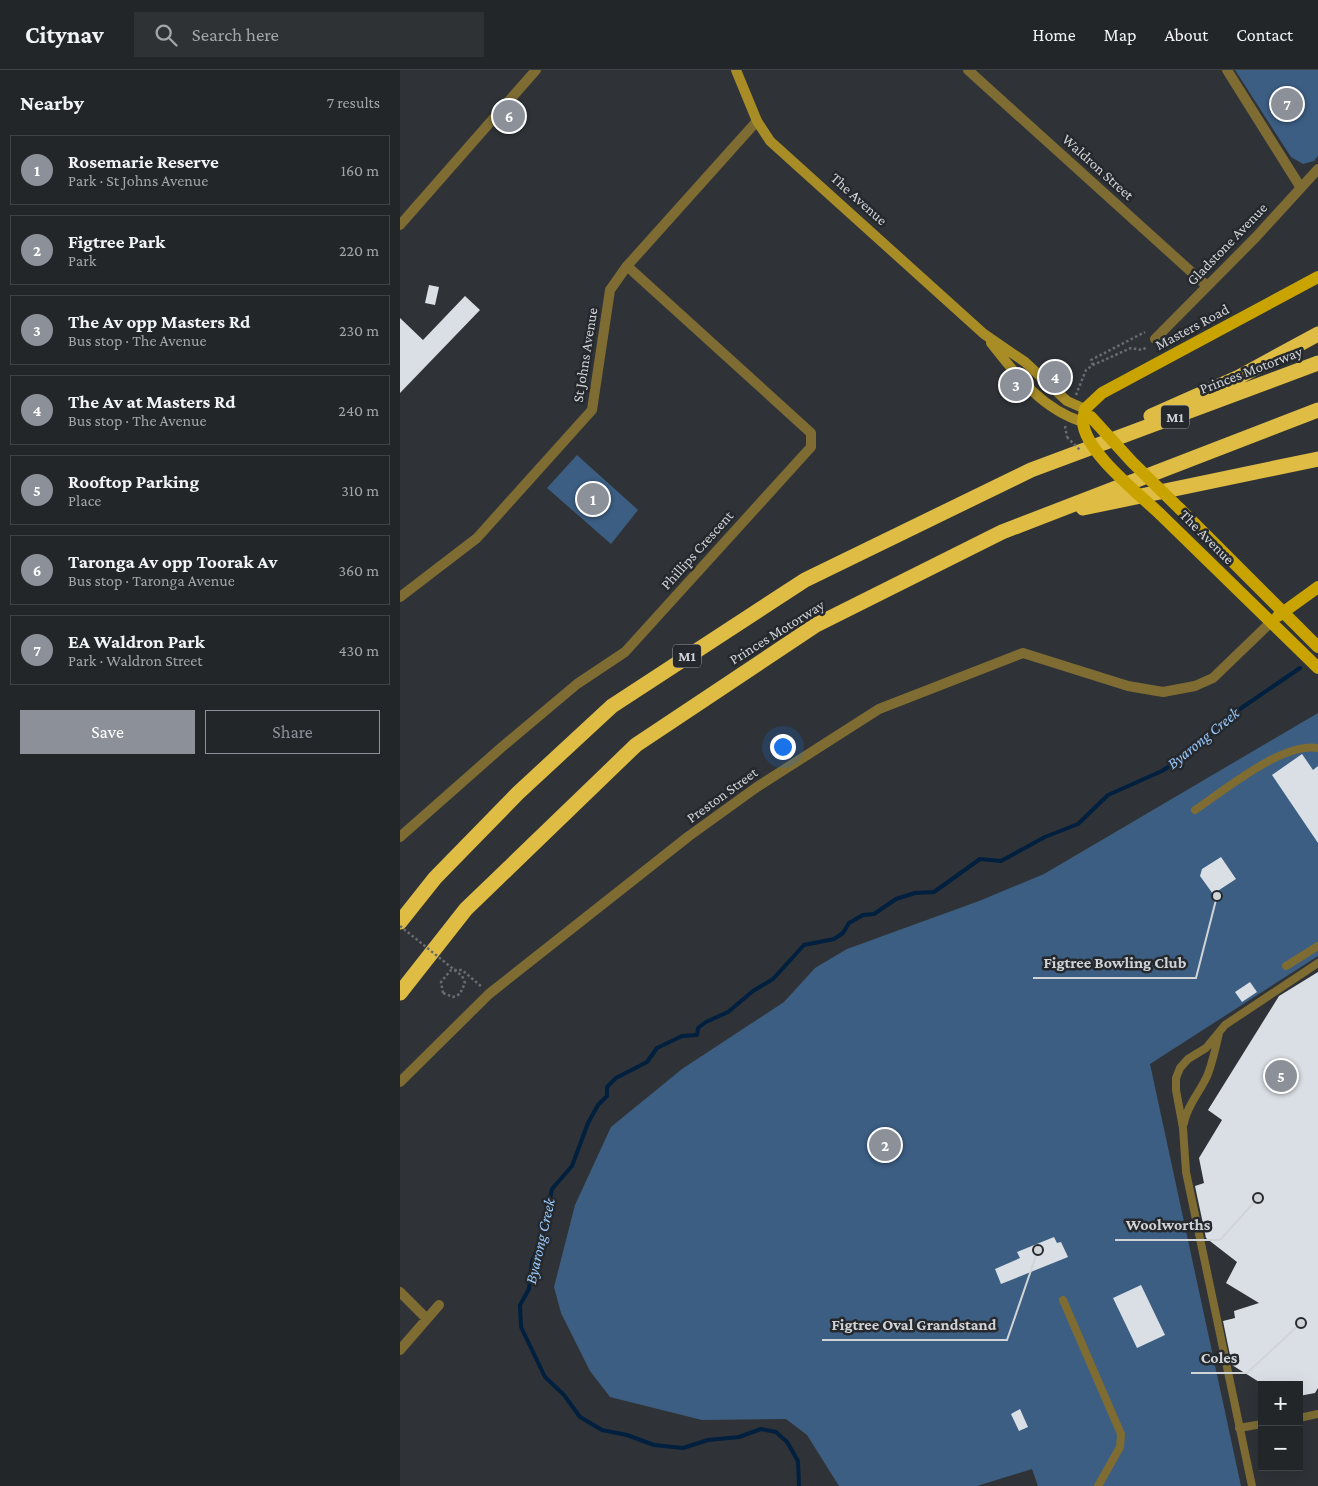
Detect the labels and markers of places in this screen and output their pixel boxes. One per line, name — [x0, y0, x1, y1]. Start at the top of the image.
pin: 7 — [1271, 85, 1303, 123]
pin: 6 — [493, 97, 525, 135]
pin: 4 — [1039, 358, 1071, 396]
pin: 3 — [1000, 366, 1032, 404]
pin: 1 — [577, 480, 609, 518]
callout: Figtree Bowling Club — [1033, 947, 1196, 978]
pin: 5 — [1265, 1057, 1297, 1095]
pin: 2 — [869, 1126, 901, 1164]
callout: Woolworths — [1115, 1209, 1220, 1240]
callout: Figtree Oval Grandstand — [822, 1309, 1007, 1340]
callout: Coles — [1191, 1342, 1247, 1373]

